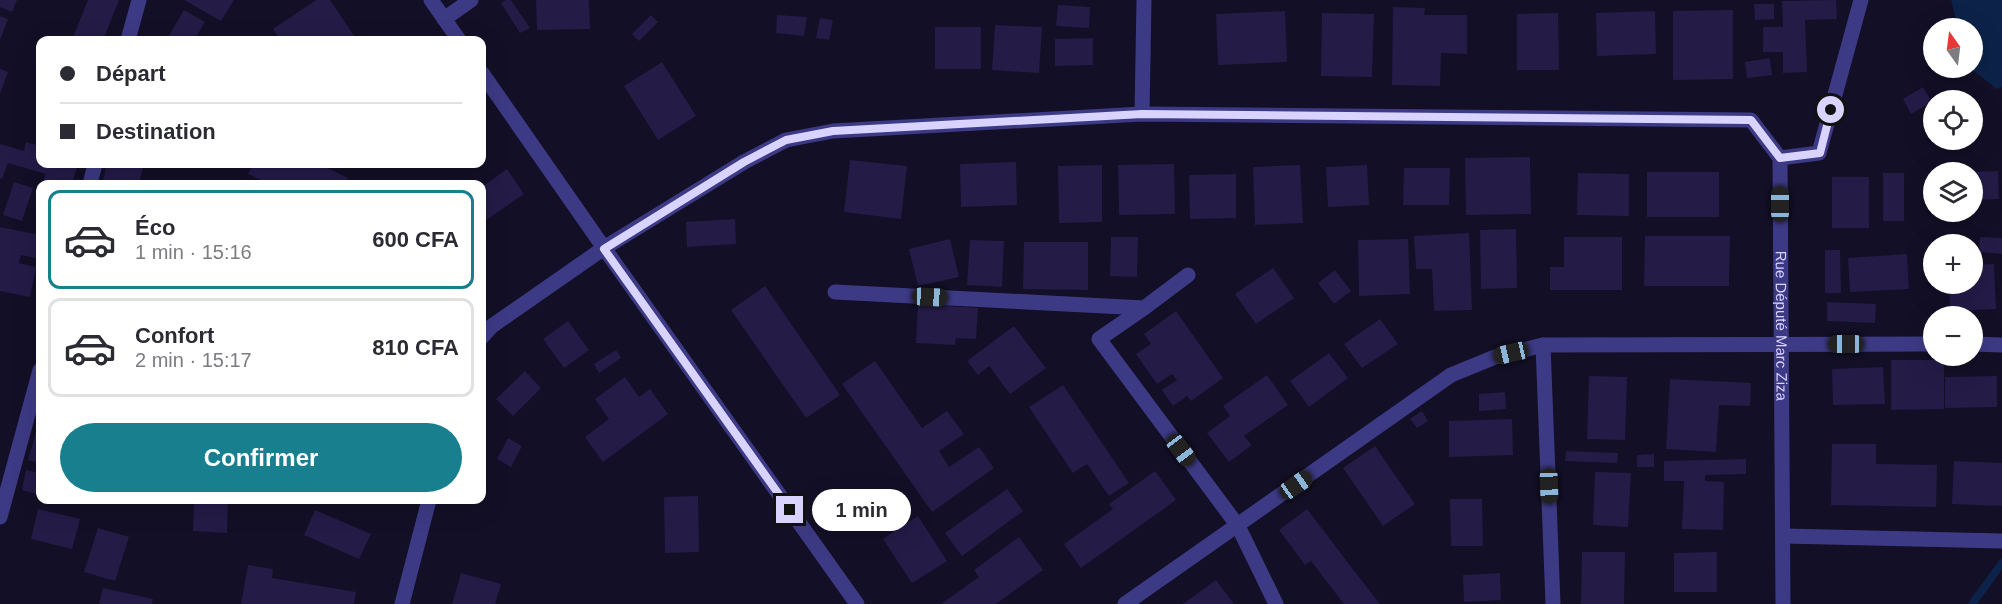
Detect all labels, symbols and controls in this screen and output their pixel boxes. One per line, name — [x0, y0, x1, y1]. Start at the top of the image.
north arrow — [1923, 18, 1983, 78]
map controls — [1923, 18, 1983, 366]
text: Départ — [96, 61, 166, 86]
button: locate — [1923, 90, 1983, 150]
route start — [1817, 96, 1844, 123]
text: Destination — [96, 119, 216, 144]
button: layers — [1923, 162, 1983, 222]
car — [1771, 186, 1789, 222]
icon: car — [63, 213, 117, 267]
text: Éco — [135, 215, 175, 240]
text: 600 CFA — [372, 227, 459, 252]
button: + — [1923, 234, 1983, 294]
text: 1 min · 15:16 — [135, 241, 252, 263]
street label: Rue Député Marc Ziza — [1773, 251, 1791, 402]
car — [912, 287, 948, 307]
button: − — [1923, 306, 1983, 366]
icon: car — [63, 321, 117, 375]
text: Confort — [135, 323, 214, 348]
text: 810 CFA — [372, 335, 459, 360]
car — [1828, 335, 1864, 353]
car — [1491, 340, 1531, 366]
text: 2 min · 15:17 — [135, 349, 252, 371]
button: Confirmer — [60, 423, 462, 492]
car — [1163, 430, 1199, 470]
car — [1276, 467, 1316, 503]
car — [1539, 468, 1559, 504]
callout: 1 min — [811, 489, 910, 531]
route end — [776, 496, 803, 523]
text: 1 min — [835, 499, 888, 521]

